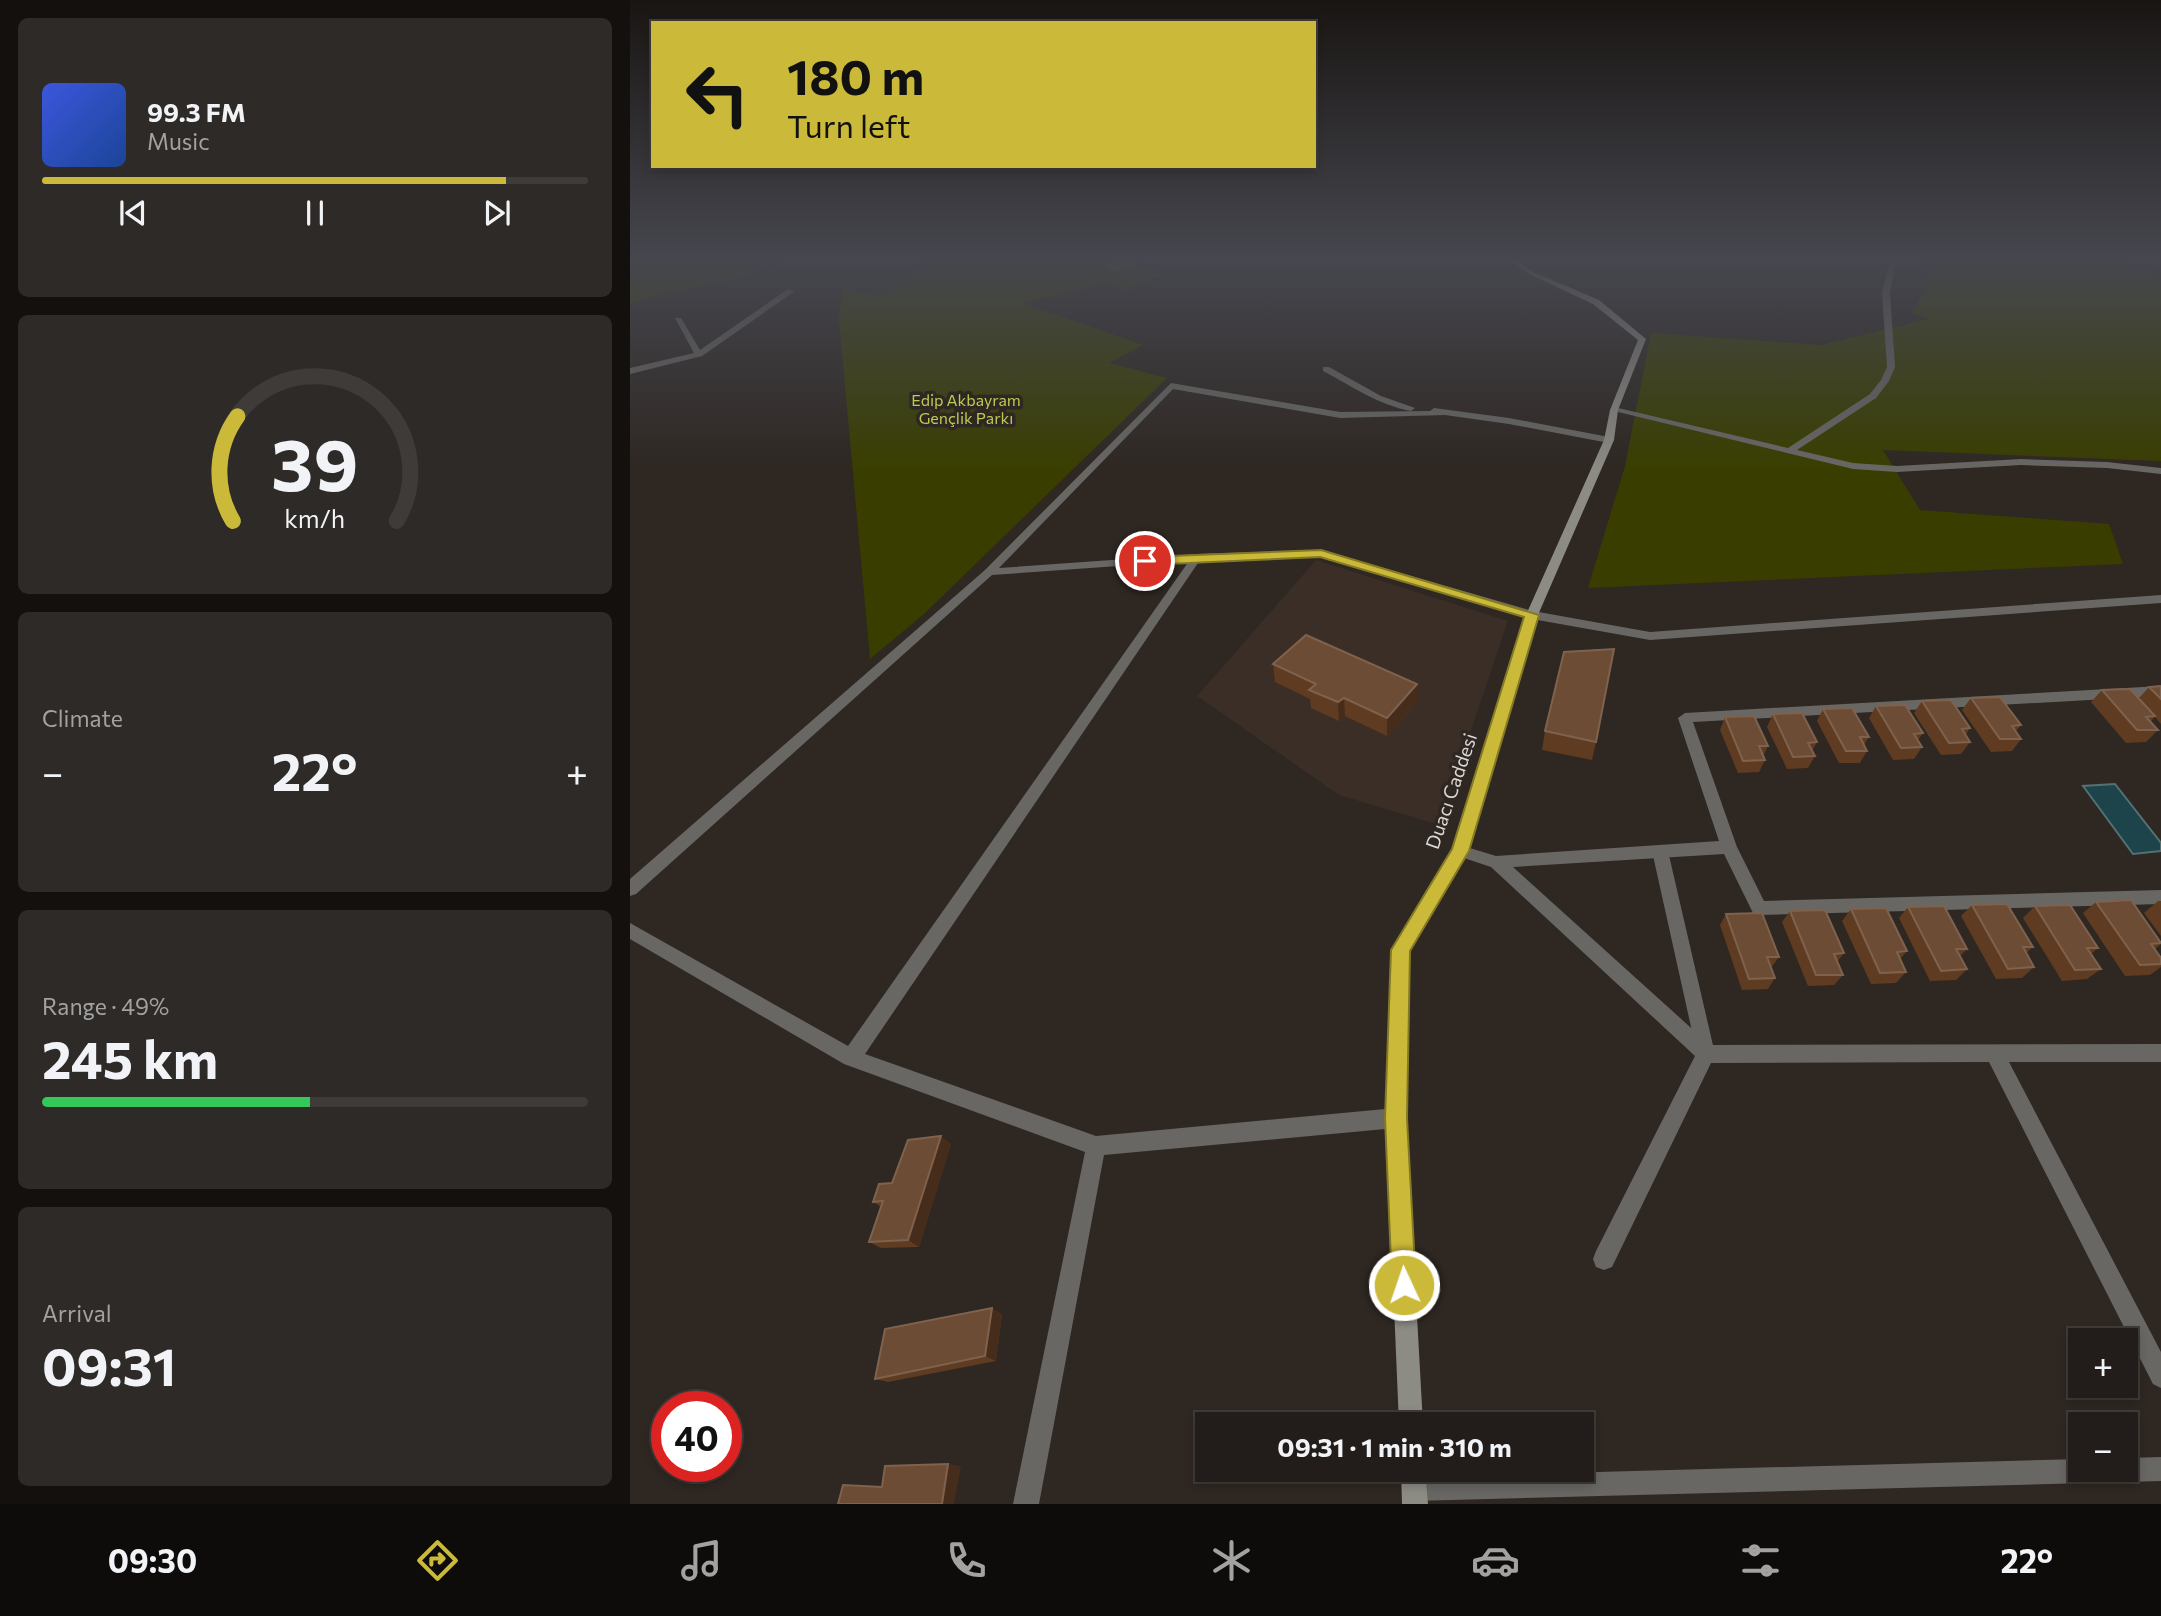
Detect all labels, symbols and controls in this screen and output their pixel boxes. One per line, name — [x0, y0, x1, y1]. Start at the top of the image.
text: 180 m — [787, 45, 924, 105]
icon: left — [672, 49, 763, 140]
text: 99.3 FM — [147, 96, 246, 127]
text: Turn left — [787, 105, 911, 145]
text: Music — [147, 127, 210, 155]
icon: previous — [114, 194, 152, 232]
icon: pause — [296, 194, 334, 232]
icon: next — [478, 194, 516, 232]
park label: Edip Akbayram Gençlik Parkı — [911, 390, 1021, 427]
text: 39 — [271, 417, 359, 506]
text: km/h — [285, 503, 345, 533]
pin — [1115, 531, 1175, 591]
icon: arrive — [1126, 542, 1164, 580]
text: Climate — [42, 704, 123, 732]
street label: Duacı Caddesi — [1420, 730, 1481, 852]
text: 22° — [272, 738, 357, 802]
text: − — [42, 748, 64, 795]
text: + — [566, 748, 588, 795]
text: Range · 49% — [42, 992, 169, 1020]
text: 245 km — [42, 1026, 218, 1090]
position arrow — [1367, 1248, 1441, 1322]
text: Arrival — [42, 1299, 112, 1327]
map controls — [2068, 1328, 2138, 1482]
button: + — [2068, 1328, 2138, 1398]
text: 09:31 — [42, 1333, 176, 1397]
speed limit sign: 40 — [651, 1391, 742, 1482]
button: − — [2068, 1412, 2138, 1482]
text: 09:31 · 1 min · 310 m — [1277, 1431, 1512, 1462]
icon: directions — [413, 1536, 462, 1585]
icon: music — [677, 1536, 726, 1585]
icon: phone — [942, 1536, 991, 1585]
icon: climate — [1207, 1536, 1256, 1585]
icon: car — [1471, 1536, 1520, 1585]
icon: filters — [1736, 1536, 1785, 1585]
text: 09:30 — [108, 1540, 197, 1580]
text: 22° — [2000, 1540, 2053, 1580]

